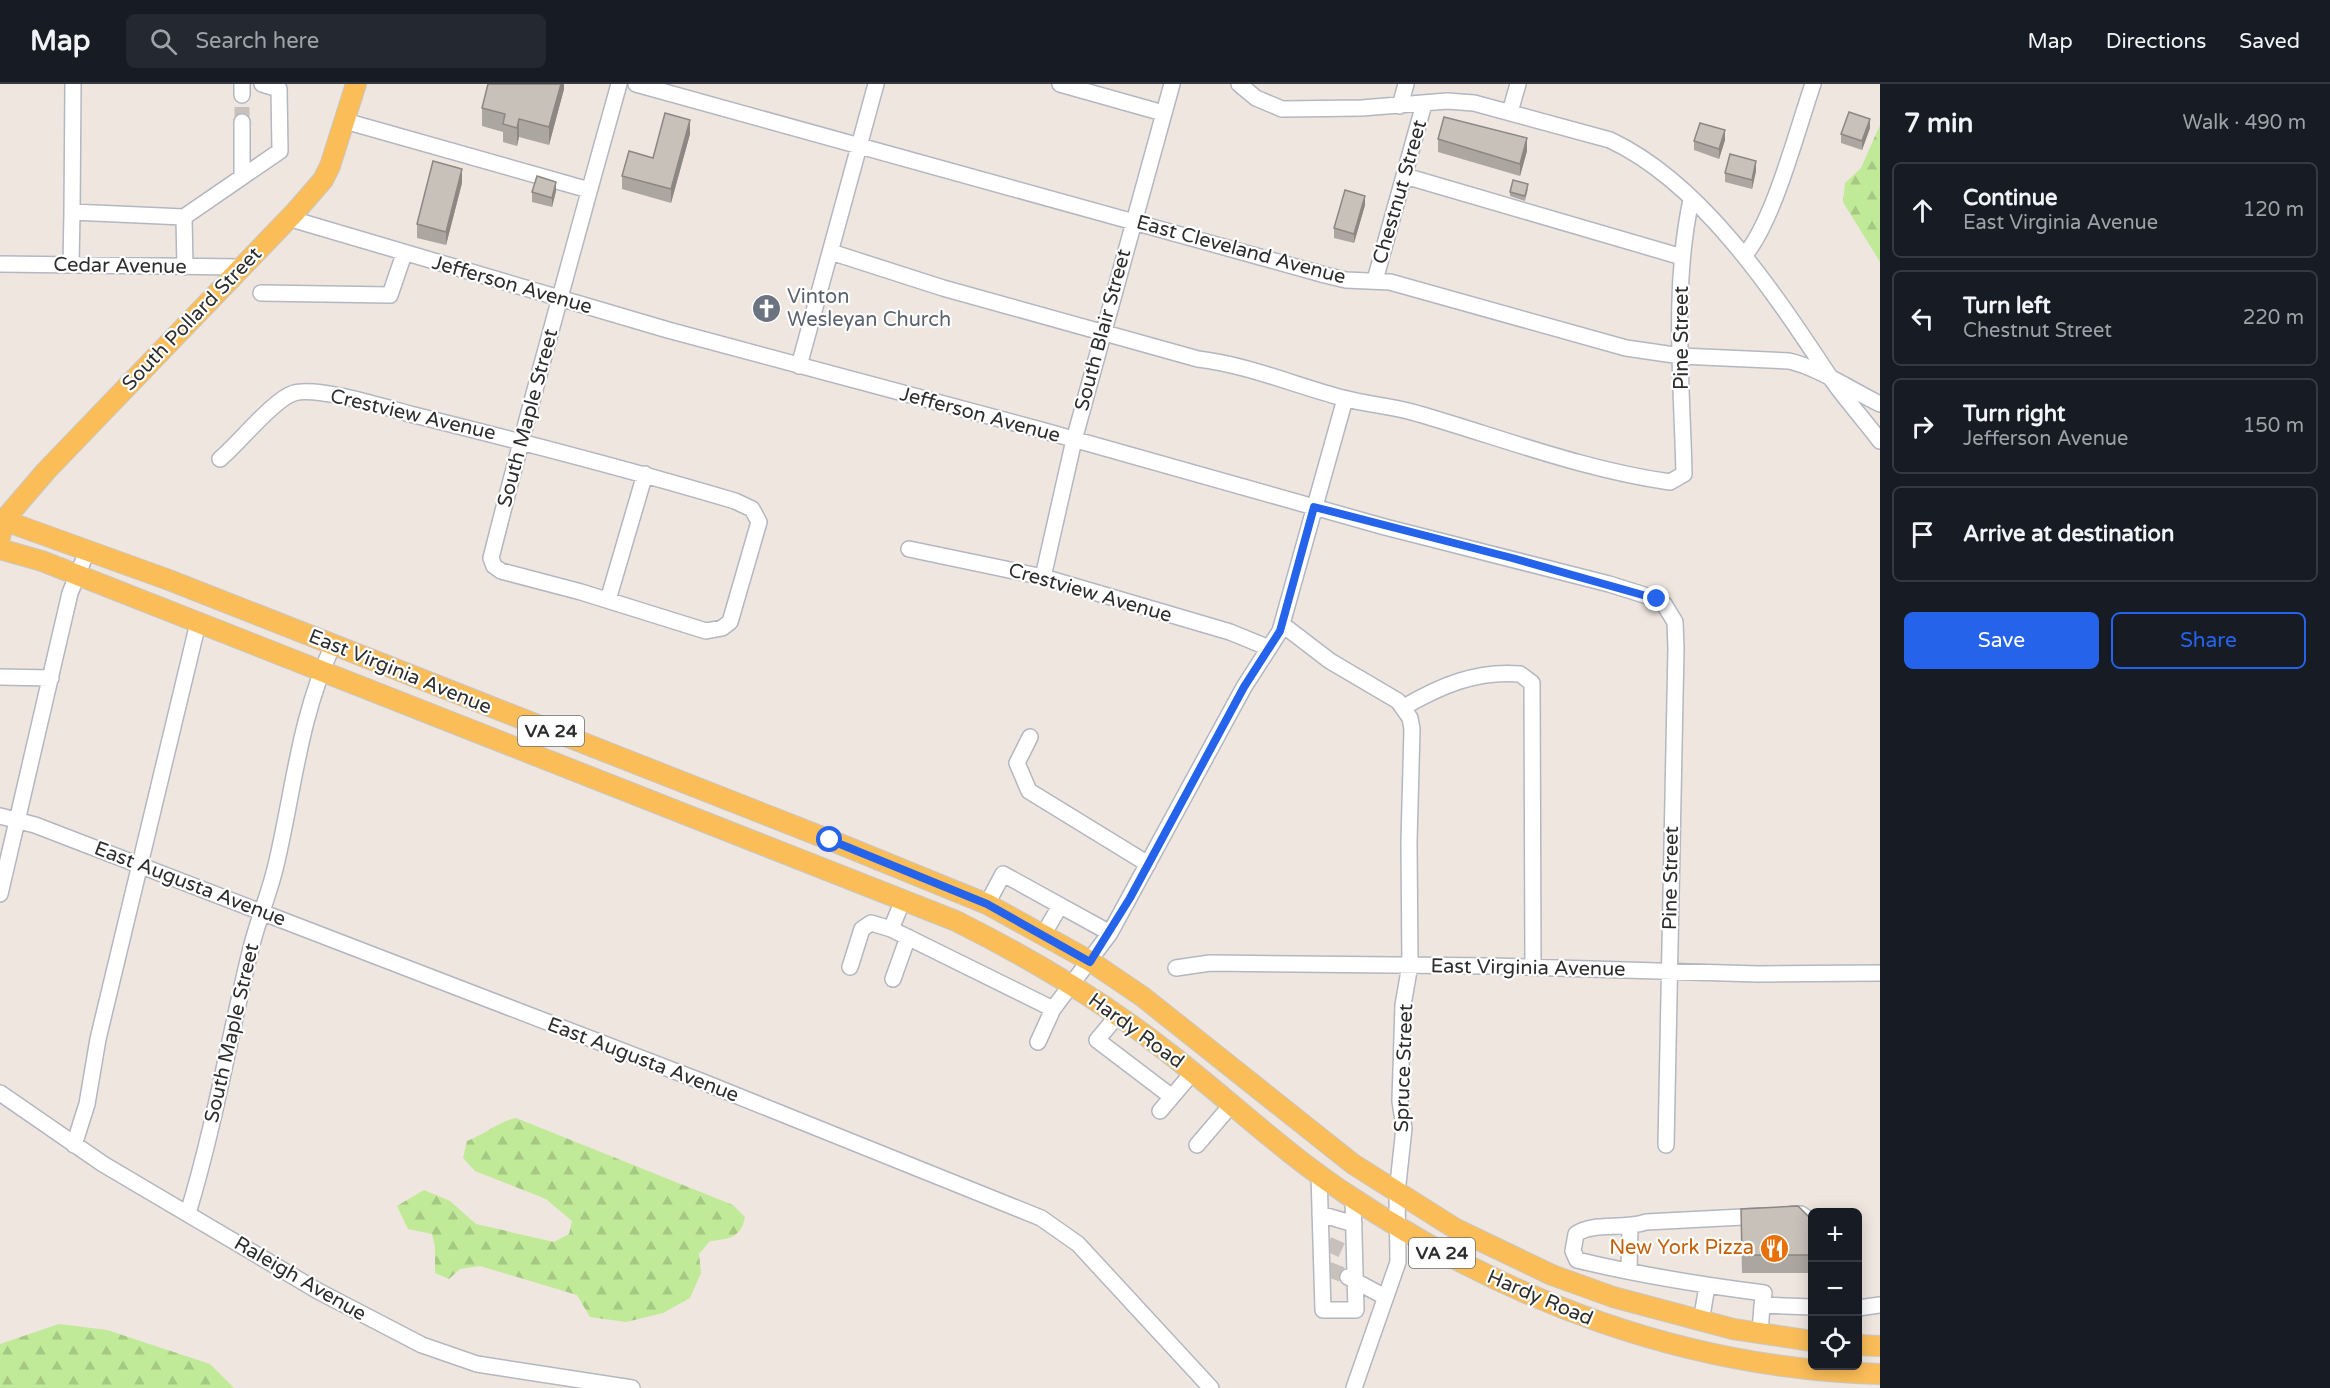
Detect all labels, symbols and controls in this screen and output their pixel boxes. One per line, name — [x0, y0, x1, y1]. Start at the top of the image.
search box — [126, 14, 546, 68]
text: Map — [30, 24, 90, 58]
icon: search — [147, 25, 180, 58]
text: Search here — [195, 28, 319, 54]
text: Map — [2027, 29, 2073, 54]
text: Directions — [2106, 29, 2206, 54]
text: Saved — [2239, 29, 2300, 54]
text: 7 min — [1904, 108, 1973, 139]
text: Walk · 490 m — [2183, 111, 2306, 135]
street label: Chestnut Street — [1368, 117, 1432, 267]
text: Continue — [1963, 185, 2058, 211]
icon: ahead — [1906, 194, 1939, 227]
text: 120 m — [2243, 198, 2304, 222]
street label: East Cleveland Avenue — [1134, 210, 1348, 290]
text: East Virginia Avenue — [1963, 211, 2158, 235]
street label: South Pollard Street — [117, 242, 267, 396]
street label: South Blair Street — [1070, 246, 1136, 414]
street label: Jefferson Avenue — [429, 251, 595, 319]
street label: Cedar Avenue — [53, 253, 187, 279]
place label: Vinton Wesleyan Church — [787, 285, 951, 332]
street label: Pine Street — [1670, 286, 1694, 390]
church icon: Vinton Wesleyan Church — [750, 292, 782, 324]
text: Turn left — [1963, 293, 2051, 319]
icon: left — [1906, 302, 1939, 335]
text: 220 m — [2243, 306, 2304, 330]
text: Chestnut Street — [1963, 319, 2112, 343]
street label: South Maple Street — [493, 326, 563, 510]
street label: Jefferson Avenue — [897, 382, 1063, 448]
street label: Crestview Avenue — [328, 384, 498, 446]
text: Turn right — [1963, 401, 2065, 427]
icon: right — [1906, 410, 1939, 443]
text: 150 m — [2243, 414, 2304, 438]
text: Jefferson Avenue — [1963, 427, 2128, 451]
icon: arrive — [1906, 518, 1939, 551]
text: Arrive at destination — [1963, 521, 2174, 547]
street label: Crestview Avenue — [1006, 558, 1174, 628]
route end — [1643, 585, 1669, 611]
button: Save — [1904, 612, 2099, 669]
button: Share — [2111, 612, 2306, 669]
street label: East Virginia Avenue — [305, 624, 495, 720]
road number: VA 24 — [518, 716, 584, 746]
street label: Pine Street — [1658, 825, 1684, 930]
route start — [816, 826, 842, 852]
street label: East Augusta Avenue — [91, 836, 289, 932]
street label: South Maple Street — [200, 941, 264, 1125]
street label: East Virginia Avenue — [1430, 954, 1626, 982]
street label: Hardy Road — [1083, 988, 1189, 1074]
street label: Spruce Street — [1390, 1003, 1418, 1133]
street label: East Augusta Avenue — [544, 1012, 742, 1108]
map controls — [1808, 1208, 1862, 1370]
button: + — [1808, 1208, 1862, 1262]
street label: Raleigh Avenue — [230, 1232, 370, 1326]
restaurant icon: New York Pizza — [1759, 1232, 1791, 1264]
place label: New York Pizza — [1609, 1236, 1754, 1260]
road number: VA 24 — [1409, 1238, 1475, 1268]
button: − — [1808, 1262, 1862, 1316]
street label: Hardy Road — [1484, 1265, 1596, 1331]
button: locate — [1808, 1316, 1862, 1370]

